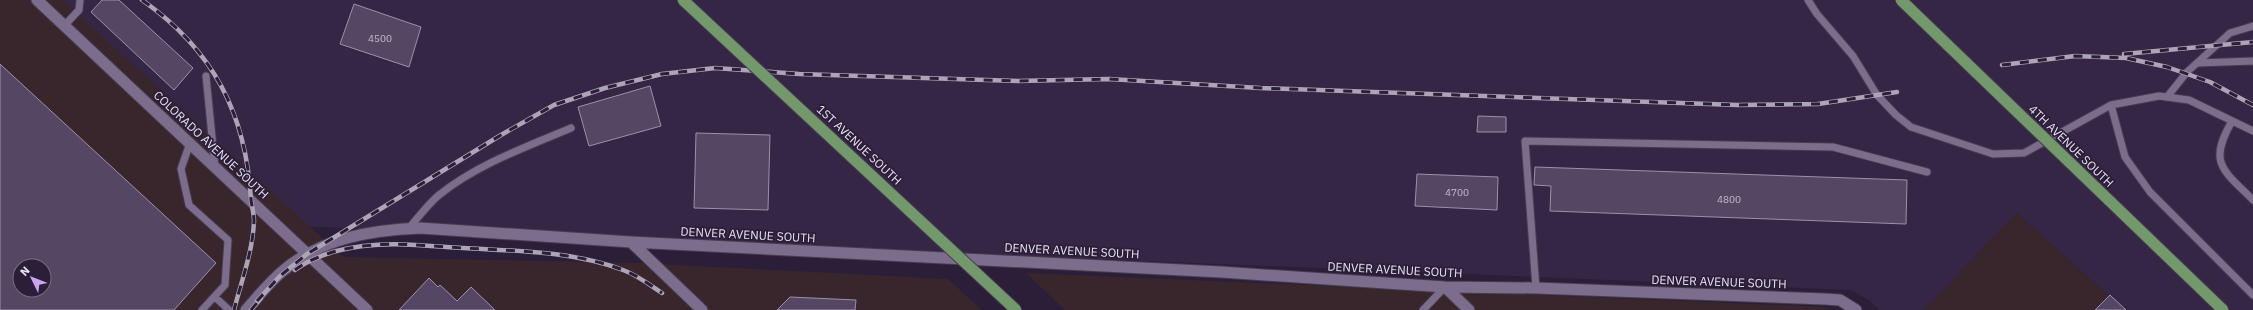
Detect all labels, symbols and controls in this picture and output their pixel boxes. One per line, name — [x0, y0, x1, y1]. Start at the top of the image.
house number: 4500 — [368, 32, 392, 45]
street label: COLORADO AVENUE SOUTH — [151, 87, 272, 202]
street label: 1ST AVENUE SOUTH — [814, 101, 905, 188]
street label: 4TH AVENUE SOUTH — [2026, 101, 2117, 190]
house number: 4700 — [1445, 186, 1469, 199]
house number: 4800 — [1717, 193, 1741, 206]
street label: DENVER AVENUE SOUTH — [680, 223, 816, 246]
street label: DENVER AVENUE SOUTH — [1004, 239, 1140, 262]
north arrow — [12, 258, 52, 298]
street label: DENVER AVENUE SOUTH — [1327, 258, 1463, 281]
text: N — [17, 263, 33, 279]
street label: DENVER AVENUE SOUTH — [1651, 272, 1787, 291]

